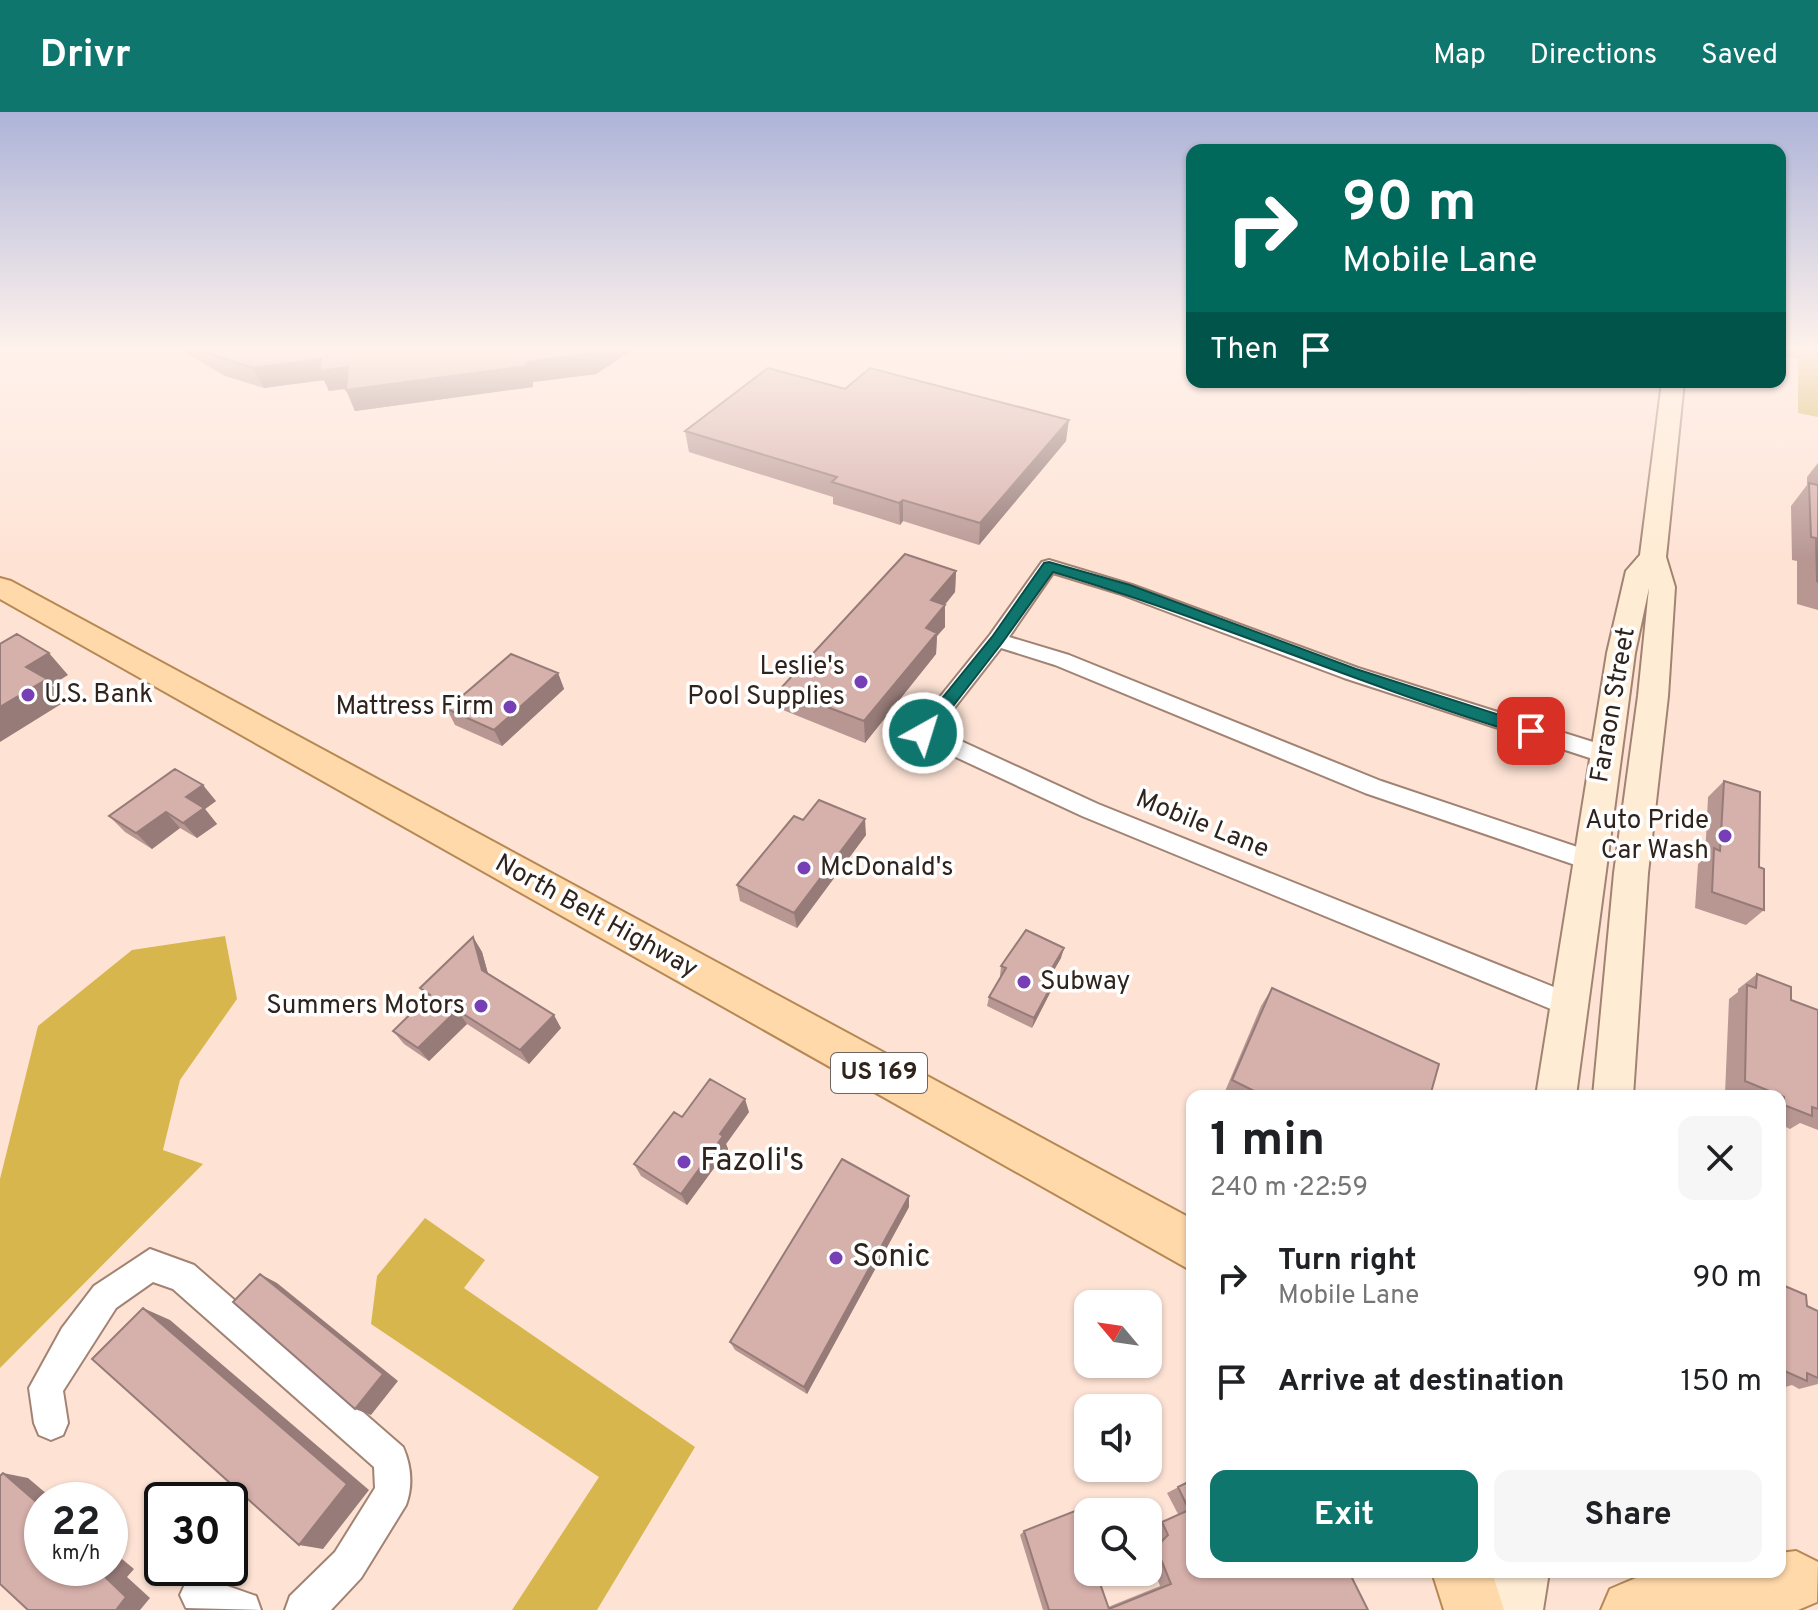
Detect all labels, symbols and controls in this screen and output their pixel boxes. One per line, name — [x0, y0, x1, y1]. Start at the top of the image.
text: Drivr — [40, 32, 131, 81]
text: Map — [1433, 38, 1486, 74]
text: Directions — [1530, 38, 1657, 74]
text: Saved — [1701, 38, 1778, 74]
text: 90 m — [1342, 170, 1477, 240]
icon: right — [1210, 176, 1314, 280]
text: Mobile Lane — [1342, 239, 1537, 285]
icon: arrive — [1294, 328, 1338, 372]
text: Then — [1210, 332, 1278, 369]
street label: Faraon Street — [1584, 625, 1644, 785]
place label: Leslie's Pool Supplies — [687, 651, 845, 714]
marker: Leslie's Pool Supplies — [852, 673, 870, 691]
place label: U.S. Bank — [44, 679, 153, 712]
marker: U.S. Bank — [19, 686, 37, 704]
place label: Mattress Firm — [335, 691, 494, 724]
position arrow — [881, 691, 965, 775]
pin — [1497, 697, 1565, 765]
marker: Mattress Firm — [501, 698, 519, 716]
icon: arrive — [1509, 709, 1553, 753]
street label: Mobile Lane — [1130, 783, 1274, 867]
place label: Auto Pride Car Wash — [1585, 805, 1709, 868]
marker: Auto Pride Car Wash — [1716, 827, 1734, 845]
street label: North Belt Highway — [489, 848, 703, 986]
place label: McDonald's — [820, 852, 953, 885]
marker: McDonald's — [795, 859, 813, 877]
place label: Subway — [1040, 966, 1130, 999]
marker: Subway — [1015, 973, 1033, 991]
place label: Summers Motors — [266, 990, 465, 1023]
marker: Summers Motors — [472, 997, 490, 1015]
road number: US 169 — [831, 1053, 927, 1093]
text: 1 min — [1210, 1112, 1325, 1172]
button: close — [1678, 1116, 1762, 1200]
place label: Fazoli's — [700, 1142, 804, 1182]
marker: Fazoli's — [675, 1153, 693, 1171]
text: 240 m · 22:59 — [1210, 1172, 1368, 1205]
place label: Sonic — [852, 1238, 930, 1278]
text: Turn right — [1278, 1243, 1416, 1280]
marker: Sonic — [827, 1249, 845, 1267]
icon: right — [1210, 1256, 1254, 1300]
text: 90 m — [1693, 1260, 1762, 1297]
text: Mobile Lane — [1278, 1280, 1419, 1313]
north arrow — [1074, 1290, 1162, 1378]
map controls — [1074, 1290, 1162, 1586]
icon: arrive — [1210, 1360, 1254, 1404]
text: Arrive at destination — [1278, 1364, 1564, 1401]
text: 150 m — [1681, 1364, 1762, 1401]
button: sound — [1074, 1394, 1162, 1482]
button: Exit — [1210, 1470, 1478, 1562]
button: Share — [1494, 1470, 1762, 1562]
speed limit sign: 30 — [144, 1482, 248, 1586]
button: search — [1074, 1498, 1162, 1586]
text: 22 — [52, 1499, 100, 1549]
text: km/h — [52, 1541, 100, 1567]

